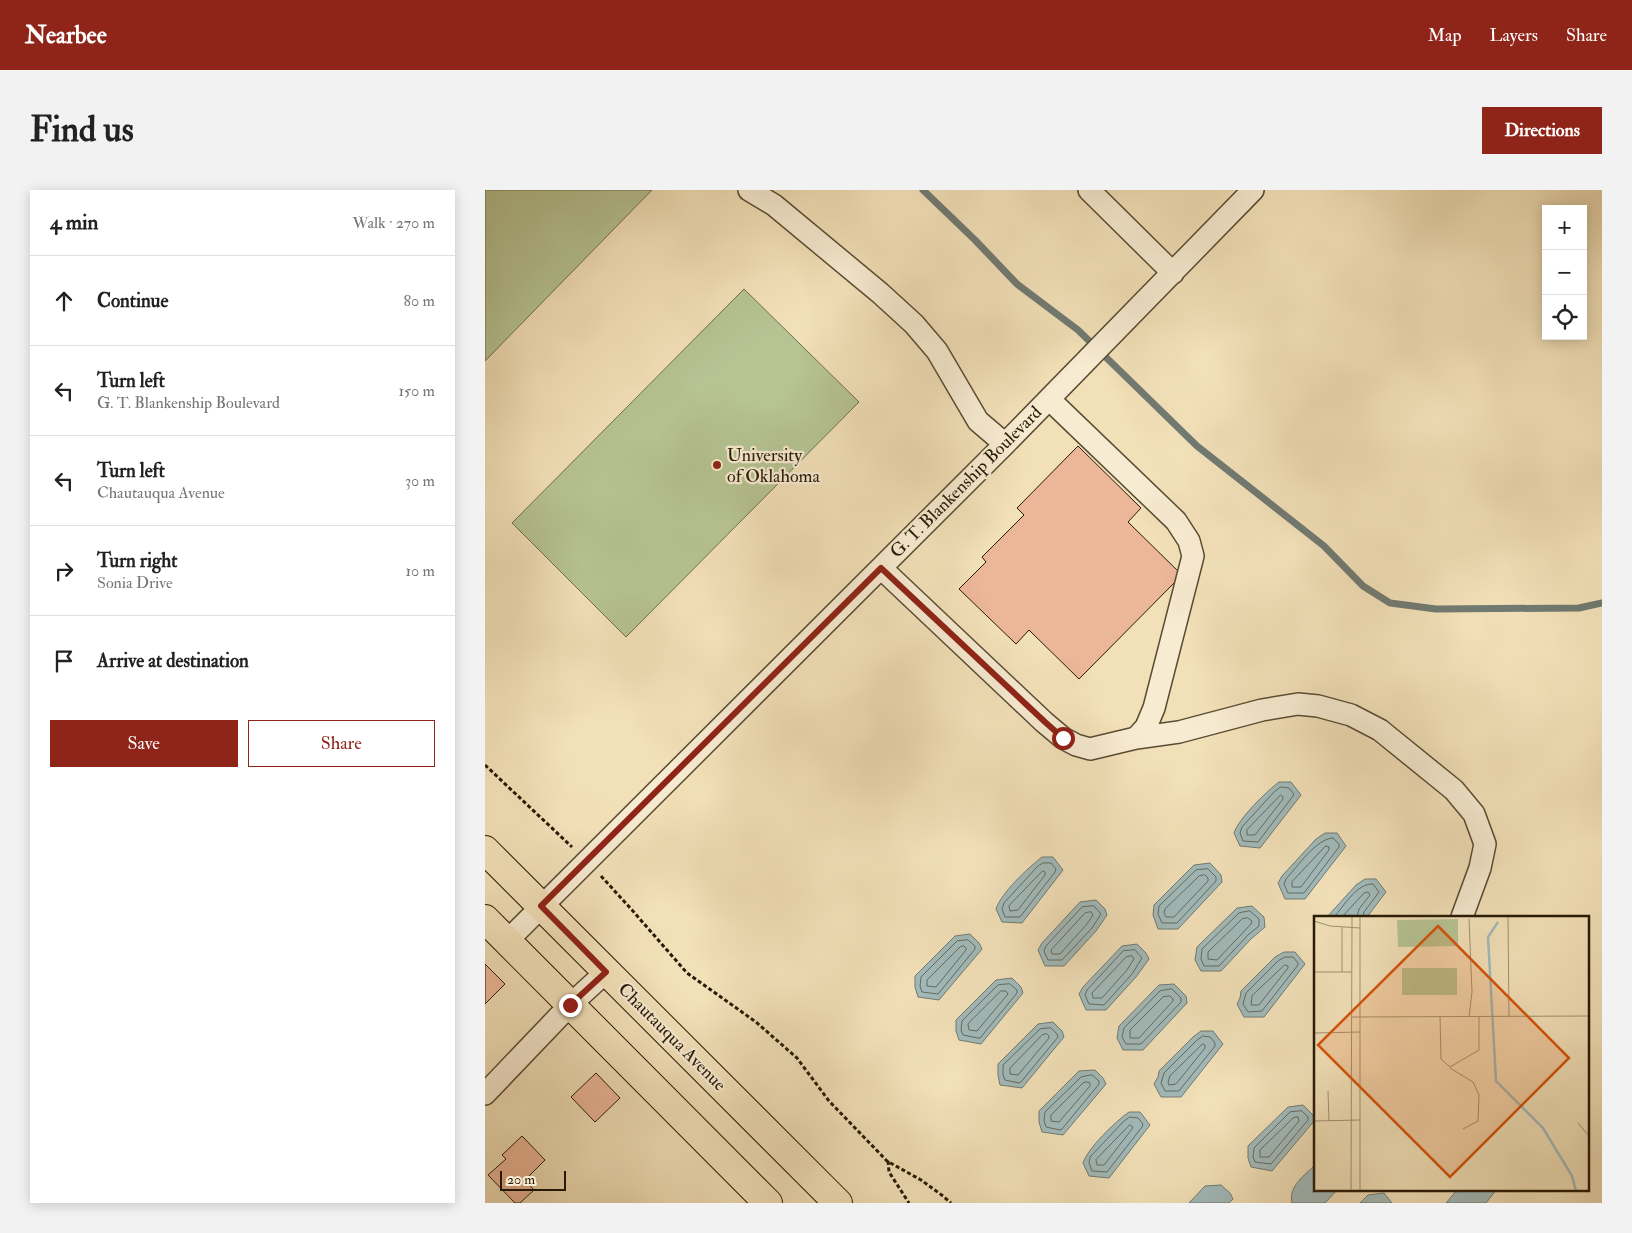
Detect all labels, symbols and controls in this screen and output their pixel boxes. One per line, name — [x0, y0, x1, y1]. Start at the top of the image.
text: Nearbee — [25, 20, 107, 51]
text: Map — [1428, 24, 1462, 47]
text: Layers — [1490, 24, 1538, 47]
text: Share — [1566, 24, 1607, 47]
button: Directions — [1482, 107, 1602, 154]
text: Find us — [30, 108, 134, 152]
map controls — [1542, 205, 1587, 340]
button: + — [1542, 205, 1587, 250]
text: 4 min — [50, 209, 98, 236]
text: Walk · 270 m — [353, 213, 435, 233]
button: − — [1542, 250, 1587, 295]
icon: ahead — [50, 287, 78, 315]
text: Continue — [97, 289, 168, 313]
text: 80 m — [404, 291, 435, 311]
button: locate — [1542, 295, 1587, 340]
text: Turn left — [97, 369, 165, 393]
icon: left — [50, 377, 78, 405]
text: 150 m — [398, 381, 435, 401]
text: G. T. Blankenship Boulevard — [97, 393, 280, 413]
street label: G. T. Blankenship Boulevard — [885, 401, 1047, 563]
place label: University of Oklahoma — [727, 444, 821, 488]
text: Turn left — [97, 459, 165, 483]
marker: University of Oklahoma — [711, 459, 723, 471]
icon: left — [50, 467, 78, 495]
text: 30 m — [405, 471, 435, 491]
text: Chautauqua Avenue — [97, 483, 225, 503]
text: Turn right — [97, 549, 177, 573]
icon: right — [50, 557, 78, 585]
text: 10 m — [405, 561, 435, 581]
text: Sonia Drive — [97, 573, 173, 593]
icon: arrive — [50, 647, 78, 675]
text: Arrive at destination — [97, 649, 249, 673]
button: Save — [50, 720, 238, 767]
button: Share — [248, 720, 435, 767]
route start — [1052, 727, 1075, 750]
inset map — [1314, 916, 1589, 1190]
street label: Chautauqua Avenue — [613, 978, 731, 1096]
route end — [559, 994, 582, 1017]
scale bar — [500, 1168, 566, 1191]
text: 20 m — [507, 1171, 535, 1188]

